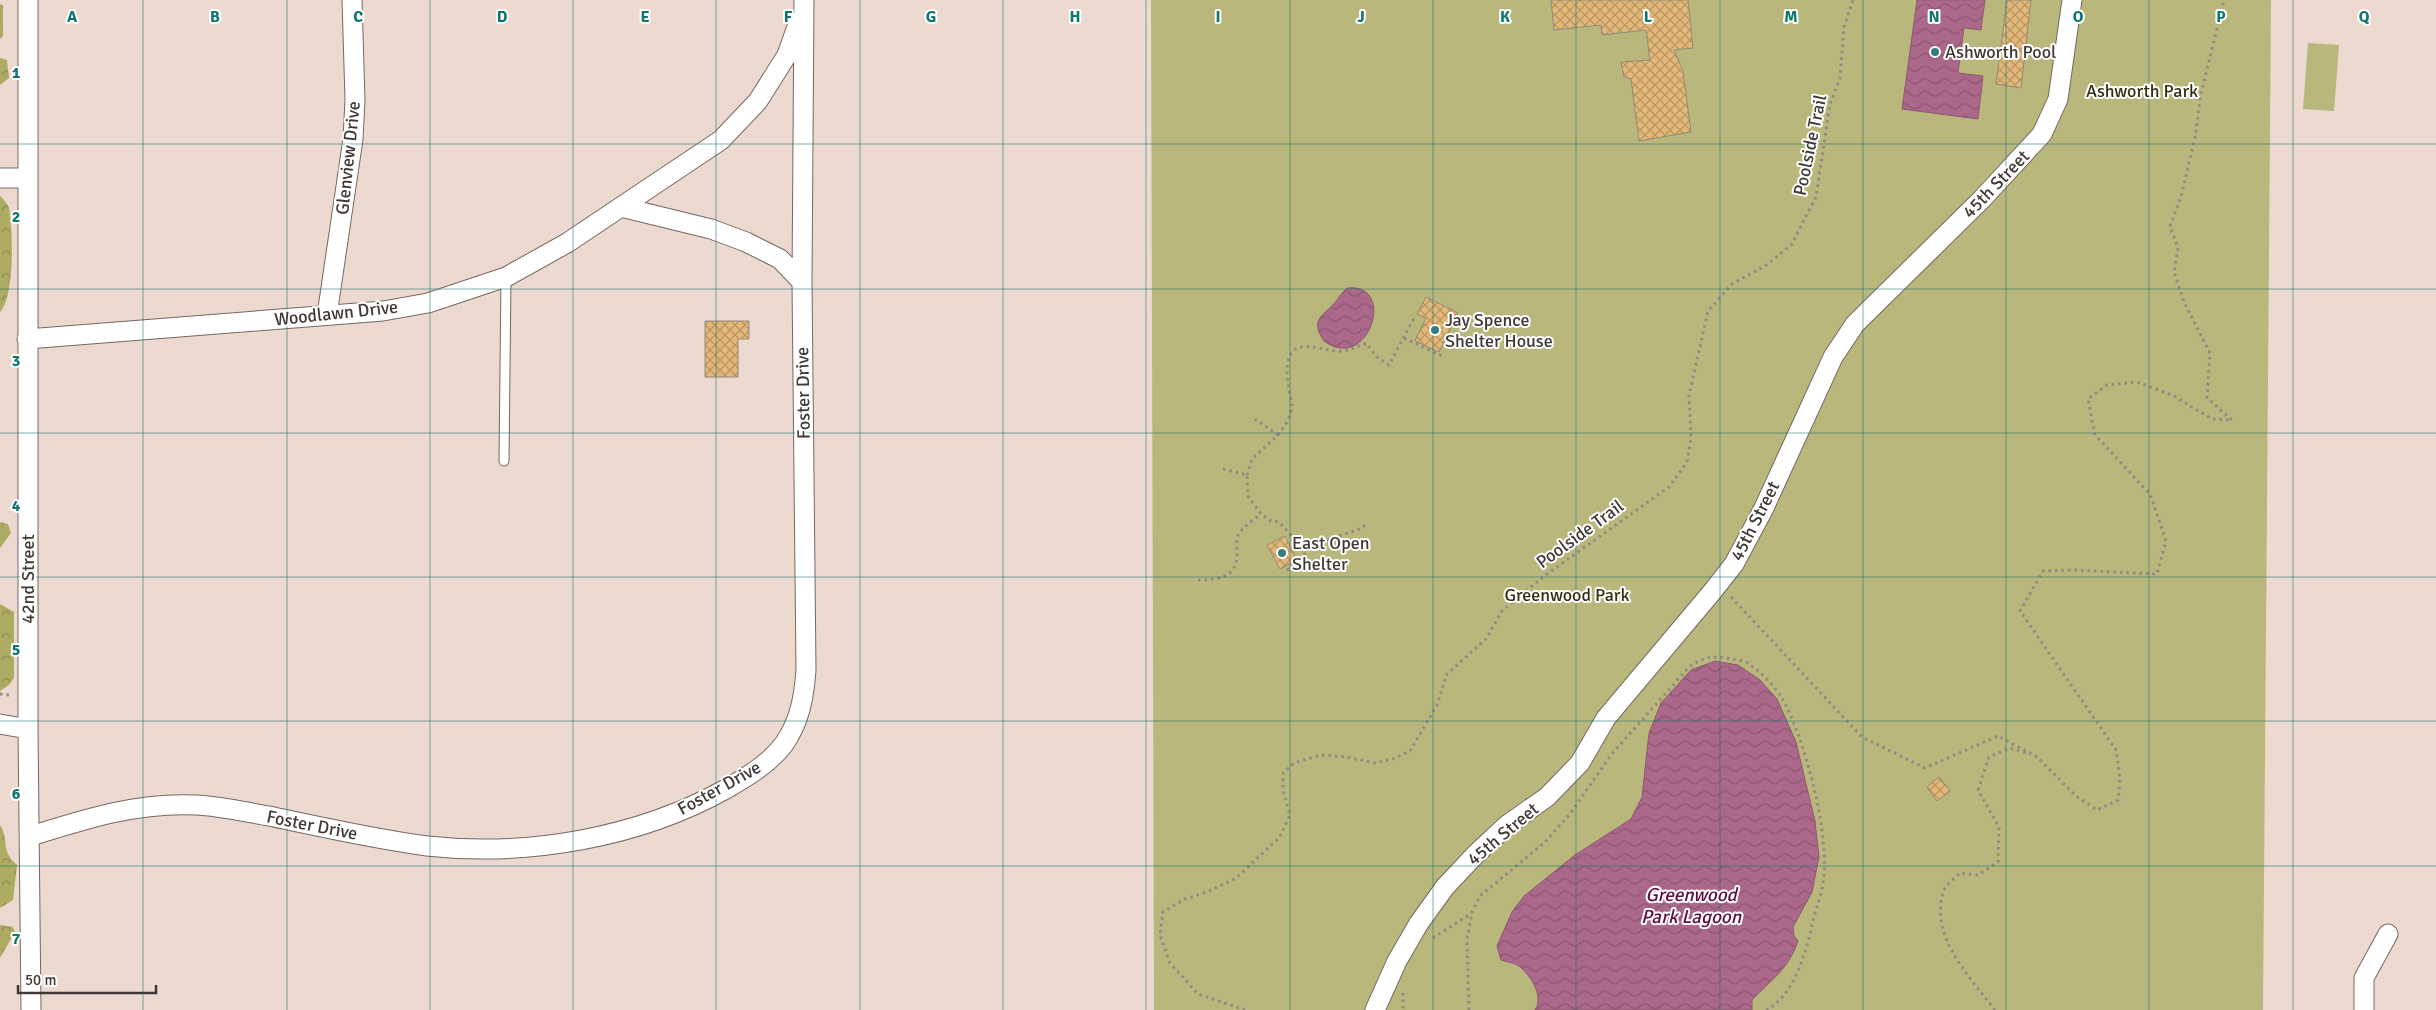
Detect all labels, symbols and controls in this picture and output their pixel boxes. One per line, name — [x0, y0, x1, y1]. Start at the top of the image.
text: A — [67, 7, 78, 27]
text: B — [210, 7, 220, 27]
text: C — [353, 7, 363, 27]
text: D — [497, 7, 508, 27]
text: E — [640, 7, 650, 27]
text: F — [784, 7, 793, 27]
text: G — [926, 7, 936, 27]
text: H — [1070, 7, 1080, 27]
text: I — [1215, 7, 1221, 27]
text: J — [1357, 7, 1365, 27]
text: K — [1500, 7, 1510, 27]
text: L — [1644, 7, 1653, 27]
text: M — [1784, 7, 1798, 27]
text: N — [1928, 7, 1940, 27]
text: O — [2073, 7, 2084, 27]
text: P — [2216, 7, 2226, 27]
text: Q — [2359, 7, 2370, 27]
place label: Ashworth Pool — [1945, 41, 2056, 63]
marker: Ashworth Pool — [1929, 46, 1941, 58]
text: 1 — [12, 63, 21, 83]
park label: Ashworth Park — [2086, 80, 2198, 102]
street label: Poolside Trail — [1789, 92, 1831, 198]
street label: Glenview Drive — [331, 100, 365, 216]
street label: 45th Street — [1958, 145, 2034, 223]
text: 2 — [12, 207, 20, 227]
street label: Woodlawn Drive — [273, 296, 399, 330]
place label: Jay Spence Shelter House — [1445, 309, 1553, 352]
marker: Jay Spence Shelter House — [1429, 324, 1441, 336]
street label: Foster Drive — [791, 347, 815, 439]
text: 3 — [12, 351, 20, 371]
street label: 45th Street — [1726, 478, 1784, 564]
street label: Poolside Trail — [1532, 495, 1628, 573]
text: 4 — [12, 496, 21, 516]
place label: East Open Shelter — [1292, 532, 1370, 575]
street label: 42nd Street — [17, 534, 39, 624]
marker: East Open Shelter — [1276, 547, 1288, 559]
park label: Greenwood Park — [1505, 584, 1630, 606]
text: 5 — [12, 640, 20, 660]
street label: Foster Drive — [673, 756, 765, 820]
text: 6 — [12, 784, 21, 804]
street label: 45th Street — [1463, 798, 1543, 870]
street label: Foster Drive — [265, 805, 359, 845]
water label: Greenwood Park Lagoon — [1641, 883, 1742, 929]
text: 7 — [12, 929, 21, 949]
scale bar — [18, 962, 155, 994]
text: 50 m — [25, 971, 56, 989]

